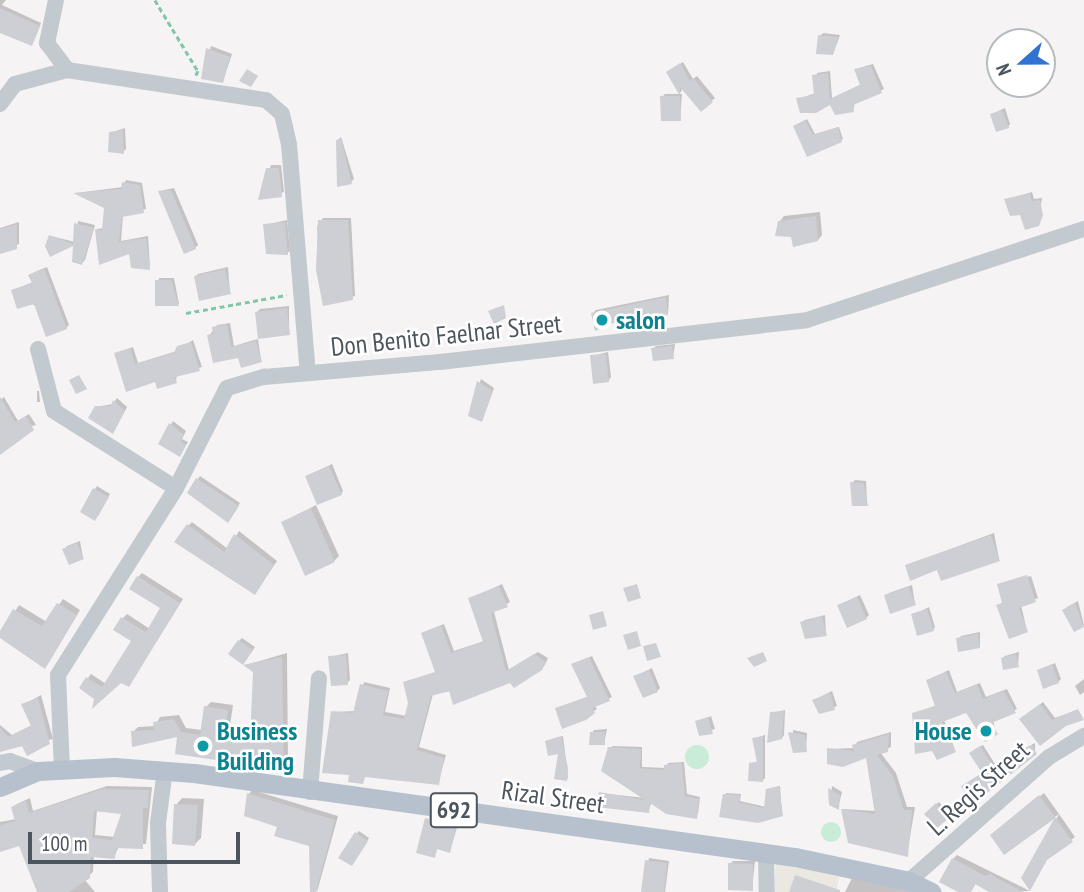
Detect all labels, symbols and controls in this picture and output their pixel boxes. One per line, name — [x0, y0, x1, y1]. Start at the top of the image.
north arrow — [986, 28, 1056, 98]
text: N — [990, 61, 1016, 79]
place label: salon — [616, 304, 665, 336]
street label: Don Benito Faelnar Street — [329, 307, 563, 363]
marker: salon — [594, 312, 610, 328]
place label: Business Building — [217, 715, 297, 776]
place label: House — [915, 715, 972, 747]
marker: House — [978, 723, 994, 739]
street label: L. Regis Street — [920, 734, 1036, 842]
marker: Business Building — [195, 738, 211, 754]
street label: Rizal Street — [500, 774, 606, 820]
road number: 692 — [430, 790, 478, 830]
scale bar — [32, 818, 243, 862]
text: 100 m — [41, 830, 87, 857]

